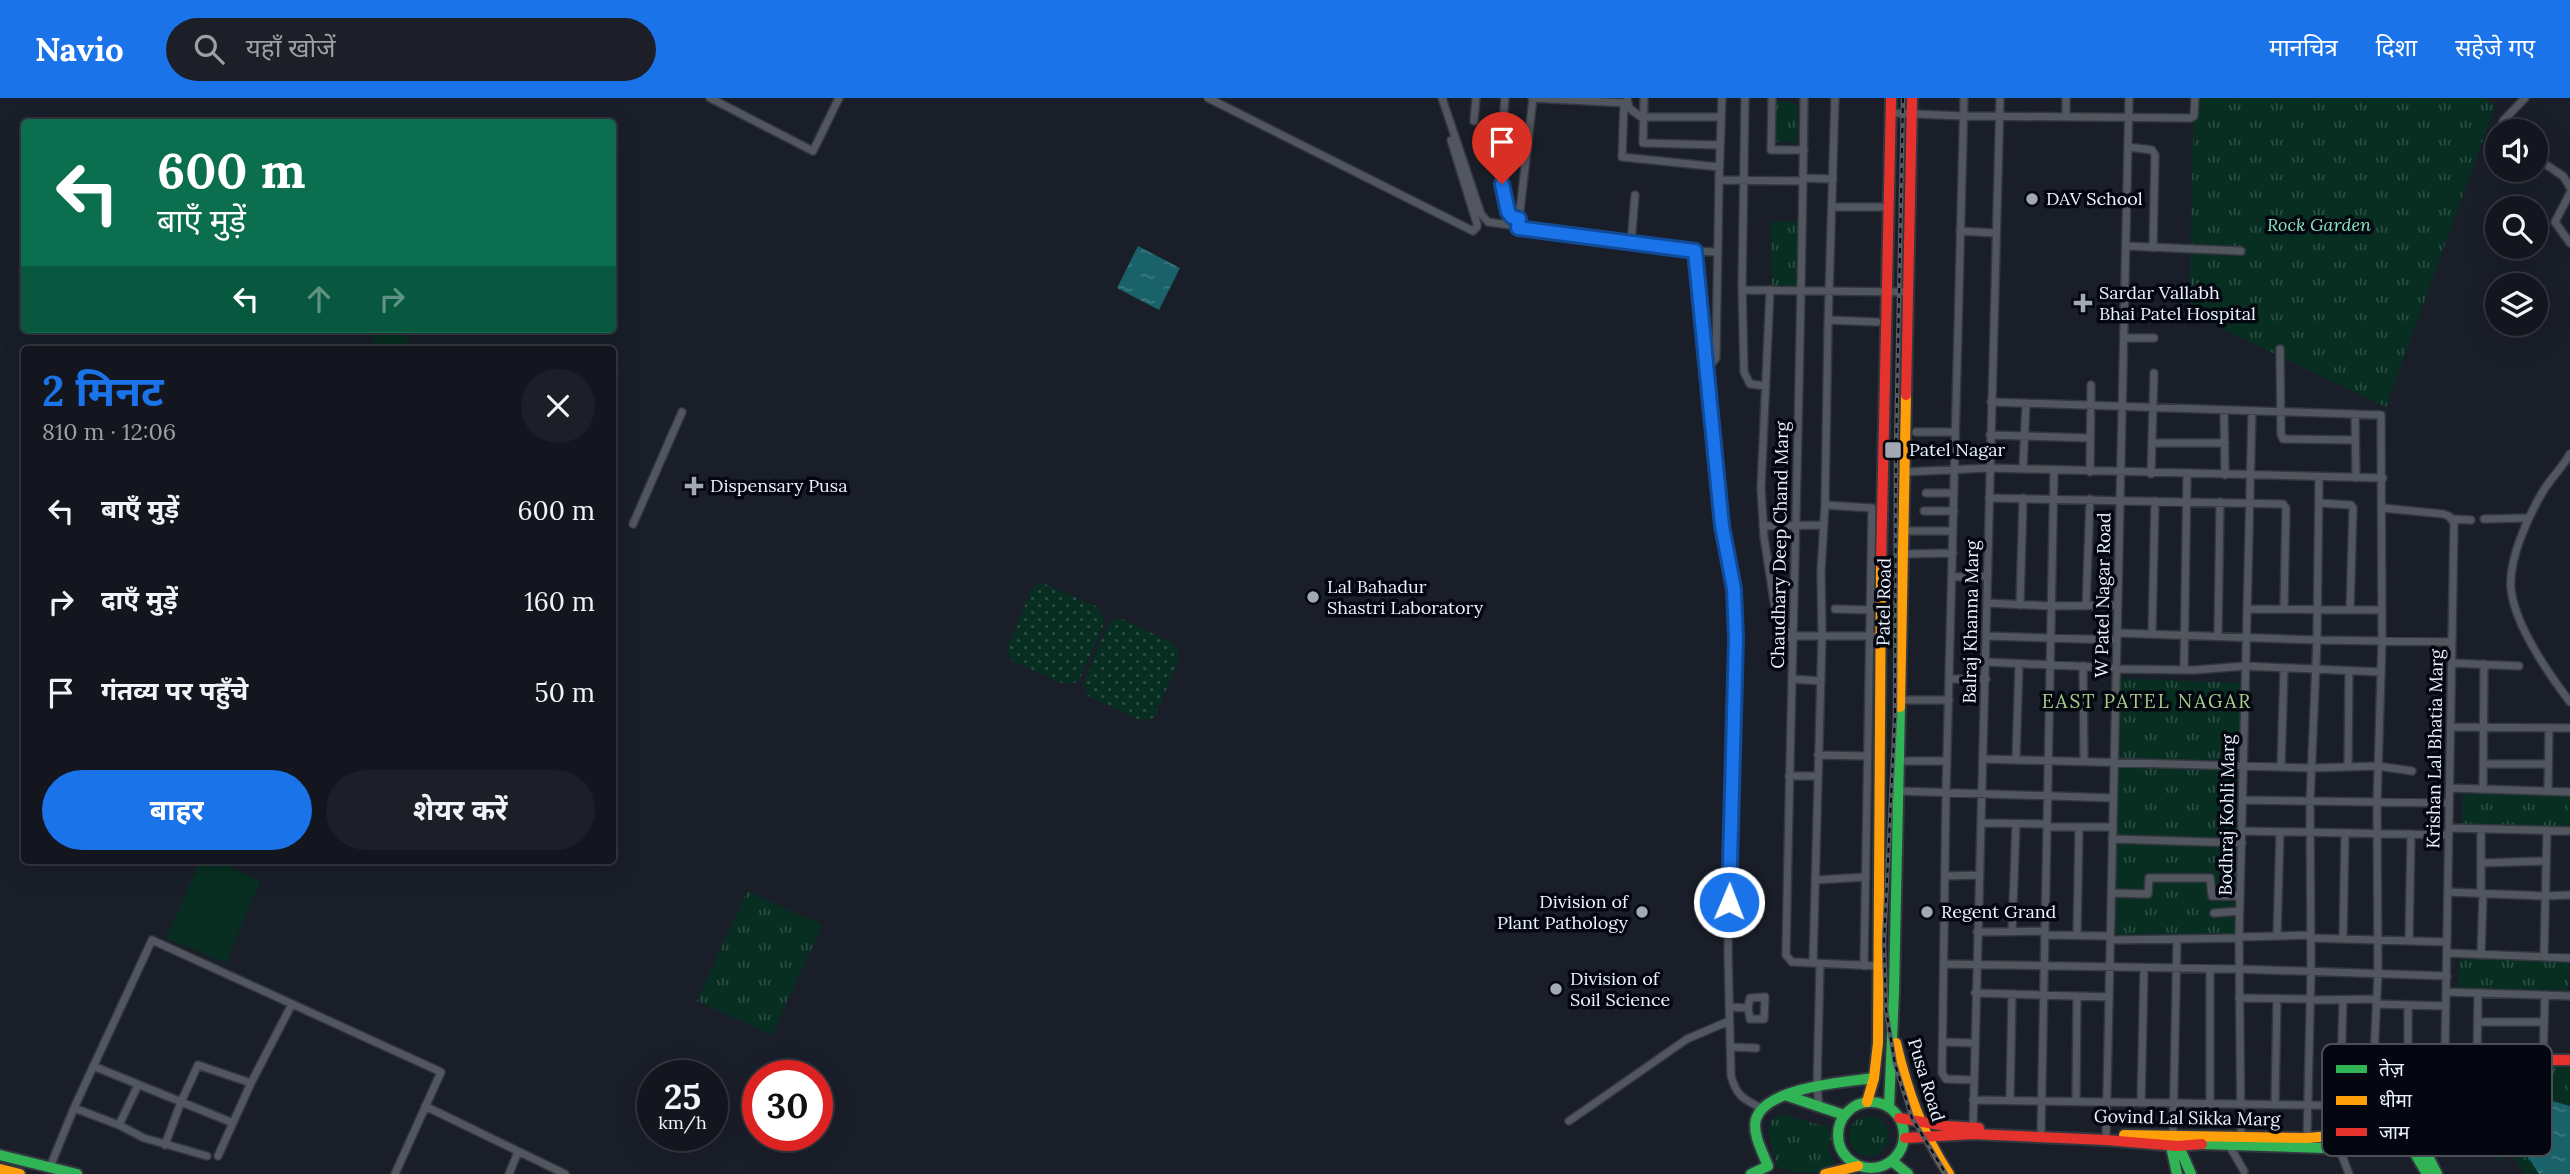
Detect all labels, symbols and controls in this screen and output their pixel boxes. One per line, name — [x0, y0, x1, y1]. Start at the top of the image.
search box — [166, 18, 656, 81]
text: Navio — [35, 28, 124, 70]
icon: search — [190, 30, 228, 68]
text: यहाँ खोजें — [246, 31, 336, 64]
text: मानचित्र — [2269, 32, 2338, 63]
text: दिशा — [2376, 32, 2417, 63]
text: सहेजे गए — [2455, 32, 2535, 63]
pin — [1472, 112, 1532, 184]
map controls — [2485, 119, 2548, 336]
button: sound — [2485, 119, 2548, 182]
icon: arrive — [1483, 123, 1521, 161]
text: 600 m — [157, 139, 305, 201]
icon: left — [42, 147, 133, 238]
place label: DAV School — [2046, 187, 2143, 210]
marker: DAV School — [2024, 191, 2040, 207]
button: search — [2485, 196, 2548, 259]
text: बाएँ मुड़ें — [157, 200, 246, 241]
park label: Rock Garden — [2267, 213, 2371, 236]
button: layers — [2485, 273, 2548, 336]
icon: left — [227, 280, 265, 318]
icon: ahead — [300, 280, 338, 318]
icon: right — [373, 280, 411, 318]
place label: Sardar Vallabh Bhai Patel Hospital — [2099, 281, 2256, 325]
marker: Sardar Vallabh Bhai Patel Hospital — [2073, 293, 2093, 313]
text: 2 मिनट — [42, 364, 164, 418]
button: close — [521, 369, 595, 443]
text: 810 m · 12:06 — [42, 417, 176, 446]
street label: Chaudhary Deep Chand Marg — [1766, 420, 1793, 669]
place label: Patel Nagar — [1909, 438, 2005, 461]
marker: Patel Nagar — [1883, 440, 1903, 460]
place label: Dispensary Pusa — [710, 474, 847, 497]
marker: Dispensary Pusa — [684, 476, 704, 496]
icon: left — [42, 492, 80, 530]
text: बाएँ मुड़ें — [101, 492, 179, 525]
text: 600 m — [518, 494, 595, 527]
street label: W Patel Nagar Road — [2090, 512, 2115, 678]
street label: Balraj Khanna Marg — [1958, 539, 1983, 704]
street label: Patel Road — [1871, 558, 1896, 646]
place label: Lal Bahadur Shastri Laboratory — [1327, 575, 1484, 619]
icon: right — [42, 583, 80, 621]
text: दाएँ मुड़ें — [101, 583, 178, 616]
text: 160 m — [524, 585, 595, 618]
marker: Lal Bahadur Shastri Laboratory — [1305, 589, 1321, 605]
street label: Krishan Lal Bhatia Marg — [2421, 648, 2448, 849]
icon: arrive — [42, 674, 80, 712]
text: गंतव्य पर पहुँचे — [101, 674, 248, 707]
text: 50 m — [535, 676, 595, 709]
district label: EAST PATEL NAGAR — [2042, 689, 2252, 713]
street label: Bodhraj Kohli Marg — [2214, 733, 2239, 896]
button: बाहर — [42, 770, 312, 850]
button: शेयर करें — [326, 770, 595, 850]
position arrow — [1692, 865, 1766, 939]
place label: Division of Plant Pathology — [1497, 890, 1630, 934]
place label: Regent Grand — [1941, 900, 2057, 923]
marker: Division of Plant Pathology — [1634, 904, 1650, 920]
marker: Regent Grand — [1919, 904, 1935, 920]
place label: Division of Soil Science — [1570, 967, 1670, 1011]
marker: Division of Soil Science — [1548, 981, 1564, 997]
street label: Pusa Road — [1903, 1035, 1950, 1124]
legend — [2322, 1044, 2552, 1156]
text: तेज़ — [2379, 1057, 2405, 1081]
speed limit sign: 30 — [742, 1060, 833, 1151]
text: 25 — [664, 1074, 701, 1119]
text: धीमा — [2379, 1088, 2413, 1112]
street label: Govind Lal Sikka Marg — [2094, 1104, 2281, 1131]
text: km/h — [658, 1111, 707, 1134]
text: जाम — [2379, 1120, 2410, 1144]

